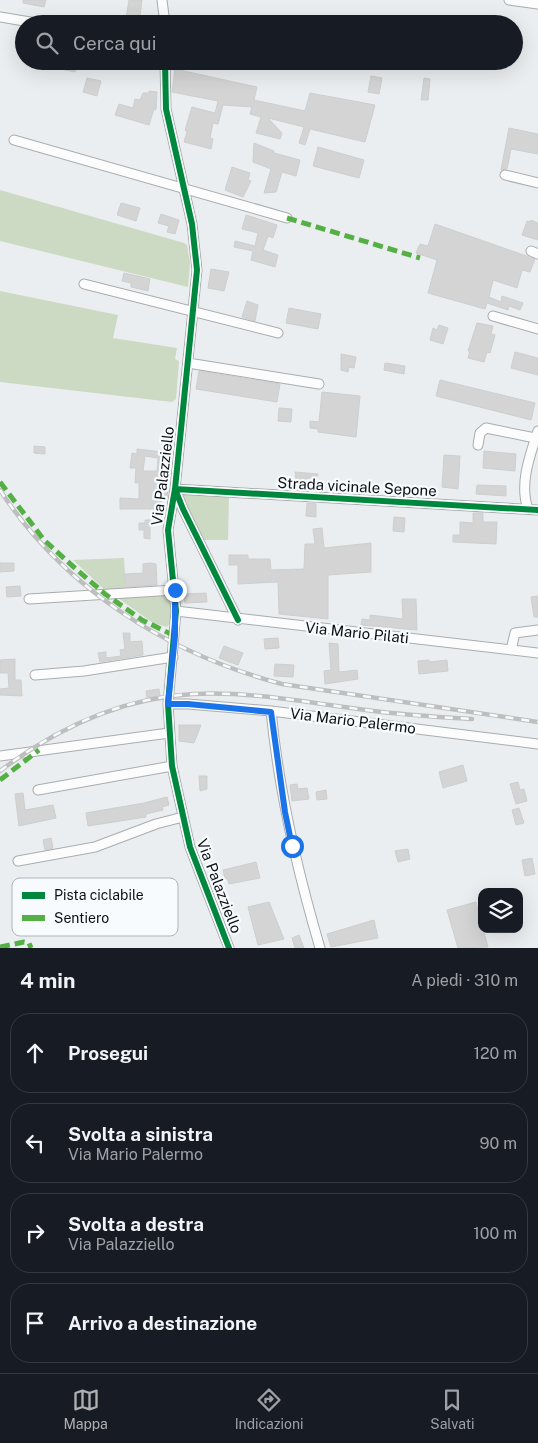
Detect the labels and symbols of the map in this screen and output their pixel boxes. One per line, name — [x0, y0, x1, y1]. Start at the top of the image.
street label: Via Palazziello — [148, 425, 177, 527]
street label: Strada vicinale Sepone — [277, 474, 437, 499]
route end — [164, 579, 187, 602]
street label: Via Mario Pilati — [304, 619, 410, 646]
street label: Via Mario Palermo — [289, 704, 417, 737]
route start — [281, 835, 304, 858]
street label: Via Palazziello — [194, 836, 245, 936]
legend — [12, 878, 178, 936]
text: Pista ciclabile — [54, 887, 144, 903]
text: Sentiero — [54, 910, 109, 926]

